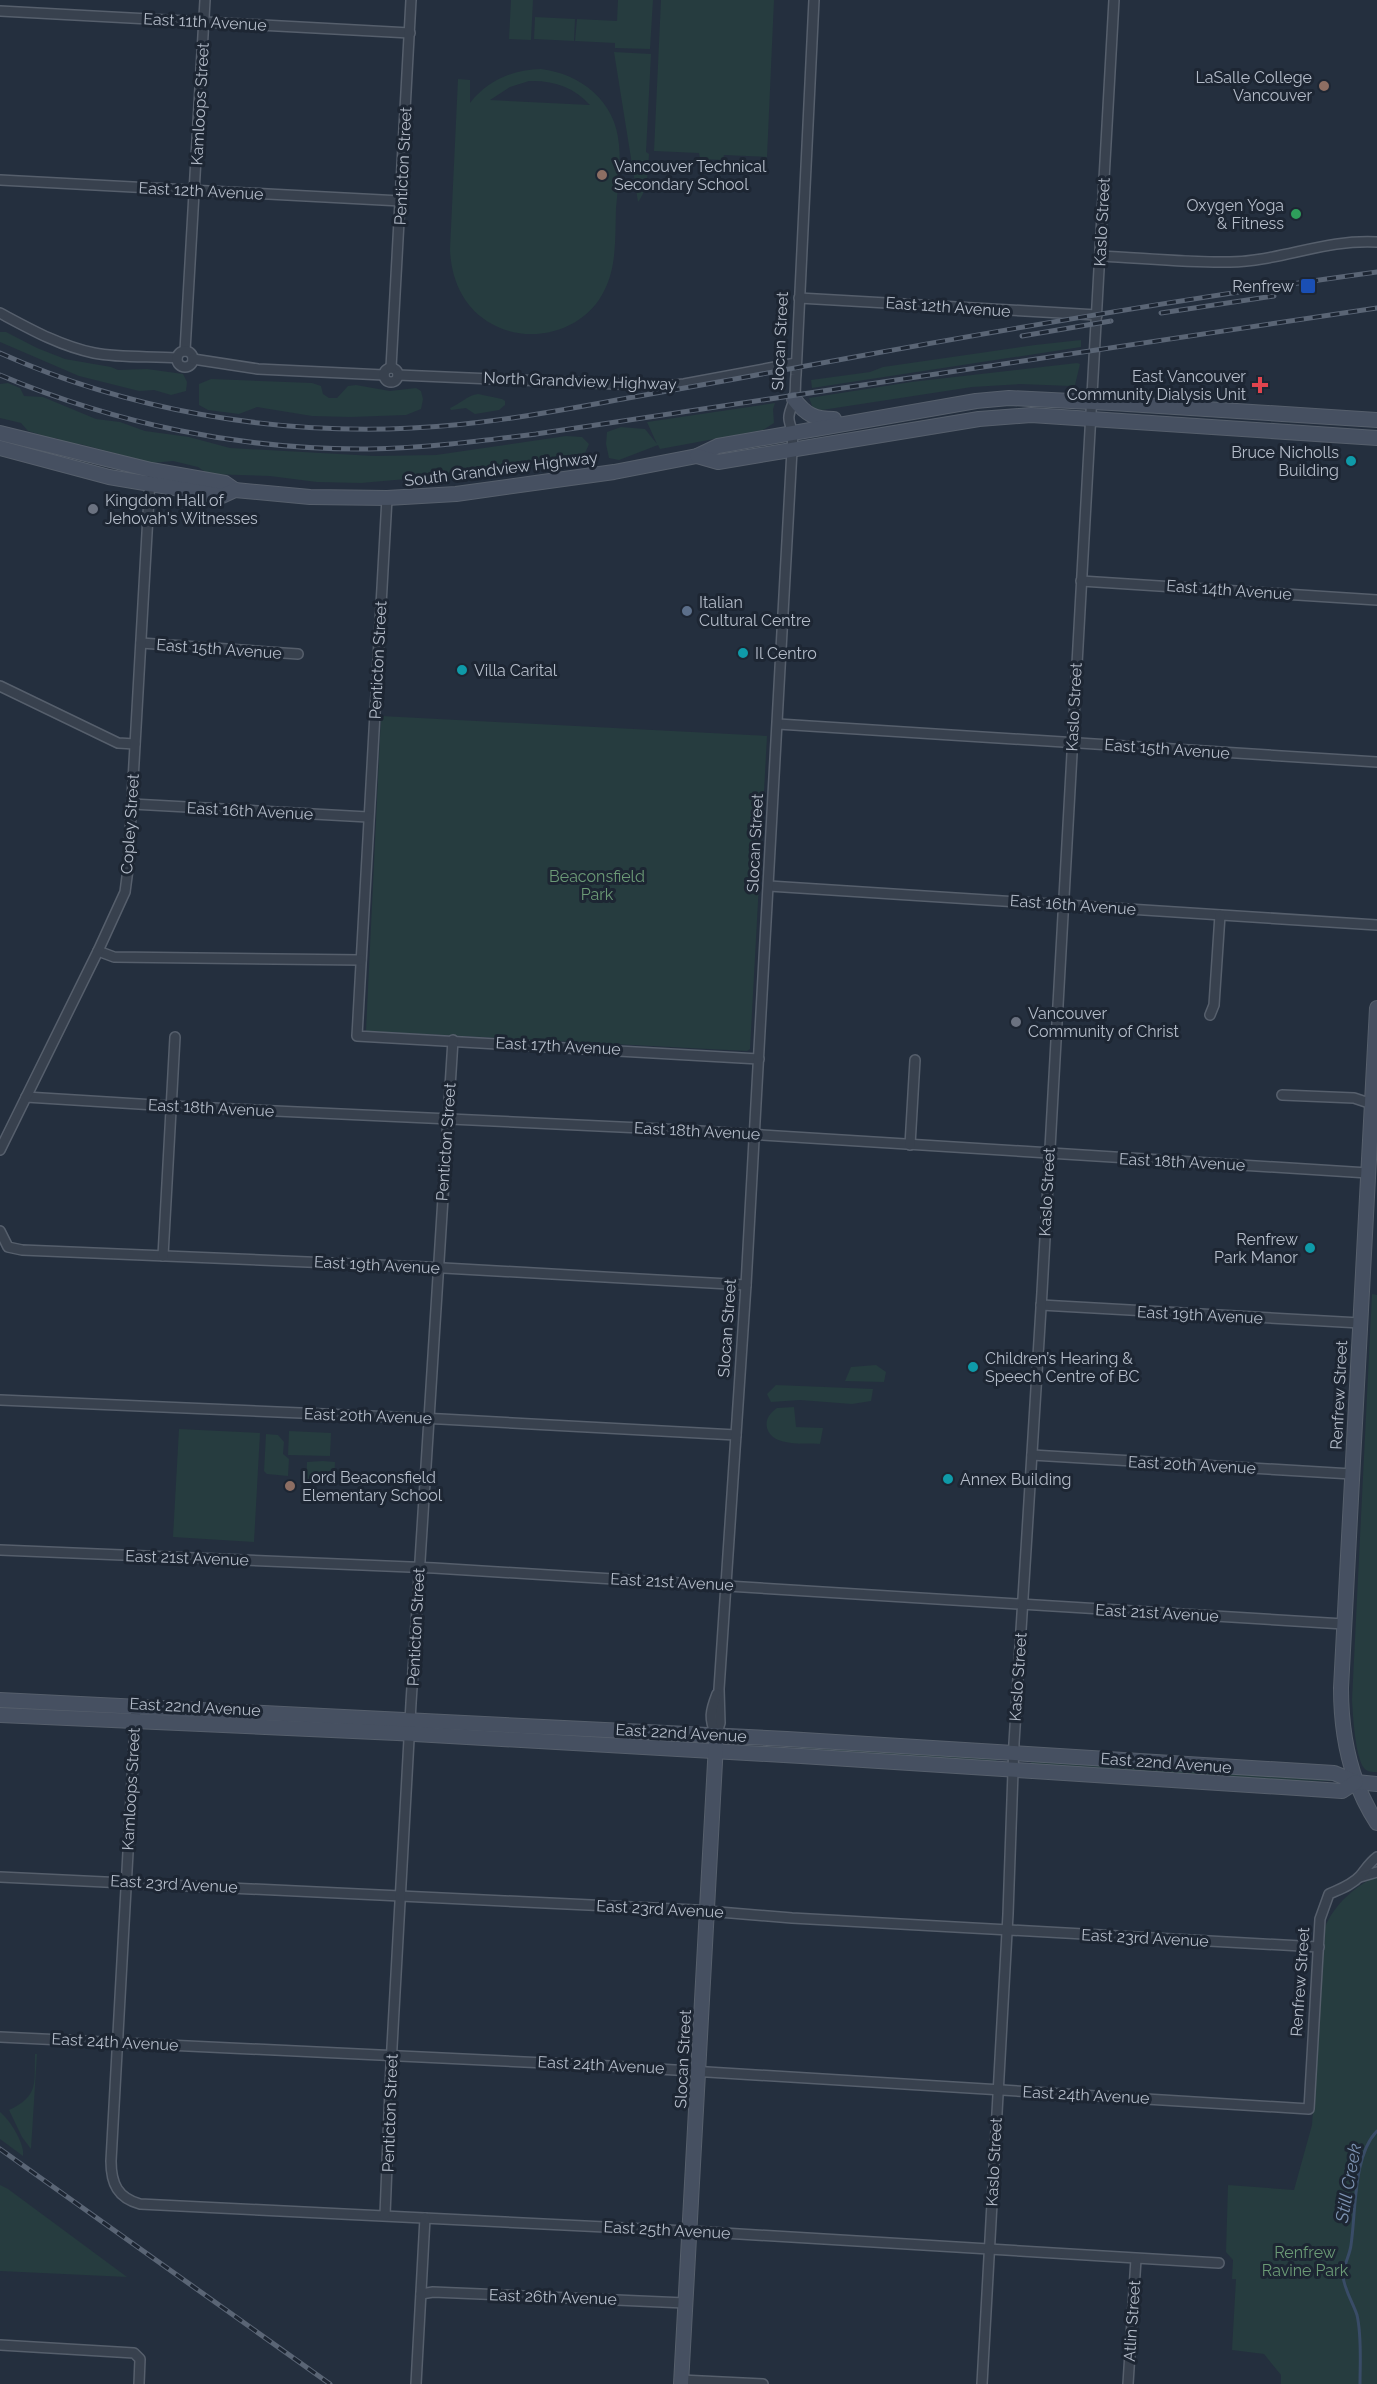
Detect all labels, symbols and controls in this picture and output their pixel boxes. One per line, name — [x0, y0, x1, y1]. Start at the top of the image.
street label: East 11th Avenue — [143, 9, 267, 35]
street label: Kamloops Street — [187, 41, 213, 166]
place label: LaSalle College Vancouver — [1195, 68, 1312, 105]
marker: LaSalle College Vancouver — [1317, 79, 1331, 93]
street label: Penticton Street — [390, 106, 416, 226]
place label: Vancouver Technical Secondary School — [614, 157, 767, 194]
marker: Vancouver Technical Secondary School — [595, 168, 609, 182]
street label: Kaslo Street — [1090, 176, 1114, 267]
street label: East 12th Avenue — [138, 178, 264, 204]
place label: Oxygen Yoga & Fitness — [1186, 196, 1284, 233]
marker: Oxygen Yoga & Fitness — [1289, 207, 1303, 221]
place label: Renfrew — [1232, 277, 1294, 296]
marker: Renfrew — [1299, 277, 1317, 295]
street label: Slocan Street — [768, 291, 792, 391]
street label: East 12th Avenue — [885, 293, 1011, 321]
place label: East Vancouver Community Dialysis Unit — [1067, 367, 1247, 404]
street label: North Grandview Highway — [483, 368, 677, 394]
marker: East Vancouver Community Dialysis Unit — [1251, 376, 1269, 394]
place label: Bruce Nicholls Building — [1231, 443, 1339, 480]
street label: South Grandview Highway — [403, 448, 599, 490]
marker: Bruce Nicholls Building — [1344, 454, 1358, 468]
place label: Kingdom Hall of Jehovah's Witnesses — [105, 491, 258, 528]
marker: Kingdom Hall of Jehovah's Witnesses — [86, 502, 100, 516]
street label: East 14th Avenue — [1166, 576, 1292, 604]
place label: Italian Cultural Centre — [699, 593, 811, 630]
street label: Penticton Street — [365, 600, 391, 720]
marker: Italian Cultural Centre — [680, 604, 694, 618]
street label: East 15th Avenue — [156, 635, 282, 663]
place label: Il Centro — [755, 644, 817, 663]
marker: Il Centro — [736, 646, 750, 660]
place label: Villa Carital — [474, 661, 558, 680]
street label: Kaslo Street — [1062, 661, 1086, 752]
marker: Villa Carital — [455, 663, 469, 677]
street label: East 15th Avenue — [1104, 735, 1230, 763]
street label: Copley Street — [117, 773, 143, 875]
street label: Slocan Street — [743, 793, 767, 893]
street label: East 16th Avenue — [186, 798, 314, 824]
park label: Beaconsfield Park — [549, 867, 645, 904]
street label: East 16th Avenue — [1009, 891, 1137, 919]
place label: Vancouver Community of Christ — [1028, 1004, 1179, 1041]
marker: Vancouver Community of Christ — [1009, 1015, 1023, 1029]
street label: East 17th Avenue — [495, 1033, 621, 1059]
street label: Penticton Street — [432, 1082, 460, 1202]
street label: East 18th Avenue — [147, 1095, 275, 1121]
street label: East 18th Avenue — [633, 1118, 761, 1144]
street label: Kaslo Street — [1035, 1146, 1059, 1237]
street label: East 18th Avenue — [1118, 1149, 1246, 1175]
place label: Renfrew Park Manor — [1214, 1230, 1298, 1267]
marker: Renfrew Park Manor — [1303, 1241, 1317, 1255]
street label: East 19th Avenue — [313, 1252, 441, 1278]
street label: Slocan Street — [714, 1277, 740, 1378]
street label: East 19th Avenue — [1136, 1302, 1264, 1328]
street label: Renfrew Street — [1327, 1339, 1351, 1450]
place label: Children’s Hearing & Speech Centre of BC — [985, 1349, 1139, 1386]
marker: Children’s Hearing & Speech Centre of BC — [966, 1360, 980, 1374]
street label: East 20th Avenue — [304, 1404, 432, 1428]
street label: East 20th Avenue — [1128, 1452, 1256, 1478]
place label: Lord Beaconsfield Elementary School — [302, 1468, 443, 1505]
place label: Annex Building — [960, 1470, 1071, 1489]
marker: Annex Building — [941, 1472, 955, 1486]
marker: Lord Beaconsfield Elementary School — [283, 1479, 297, 1493]
street label: East 21st Avenue — [125, 1546, 249, 1570]
street label: Penticton Street — [403, 1567, 429, 1687]
street label: East 21st Avenue — [610, 1569, 734, 1595]
street label: East 21st Avenue — [1095, 1600, 1219, 1626]
street label: Kaslo Street — [1005, 1631, 1031, 1722]
street label: East 22nd Avenue — [129, 1694, 261, 1720]
street label: East 22nd Avenue — [615, 1720, 747, 1746]
street label: Kamloops Street — [118, 1726, 144, 1851]
street label: East 22nd Avenue — [1100, 1749, 1232, 1777]
street label: East 23rd Avenue — [110, 1871, 238, 1897]
street label: East 23rd Avenue — [596, 1896, 724, 1922]
street label: East 23rd Avenue — [1081, 1925, 1209, 1951]
street label: Renfrew Street — [1287, 1926, 1313, 2037]
street label: Slocan Street — [671, 2009, 695, 2109]
street label: East 24th Avenue — [51, 2029, 179, 2055]
street label: East 24th Avenue — [537, 2052, 665, 2078]
street label: Penticton Street — [378, 2053, 402, 2173]
street label: East 24th Avenue — [1022, 2082, 1150, 2108]
street label: Kaslo Street — [982, 2116, 1006, 2207]
water label: Still Creek — [1331, 2141, 1365, 2225]
street label: East 25th Avenue — [603, 2217, 731, 2243]
park label: Renfrew Ravine Park — [1262, 2243, 1349, 2280]
street label: Atlin Street — [1120, 2279, 1144, 2362]
street label: East 26th Avenue — [489, 2285, 617, 2309]

